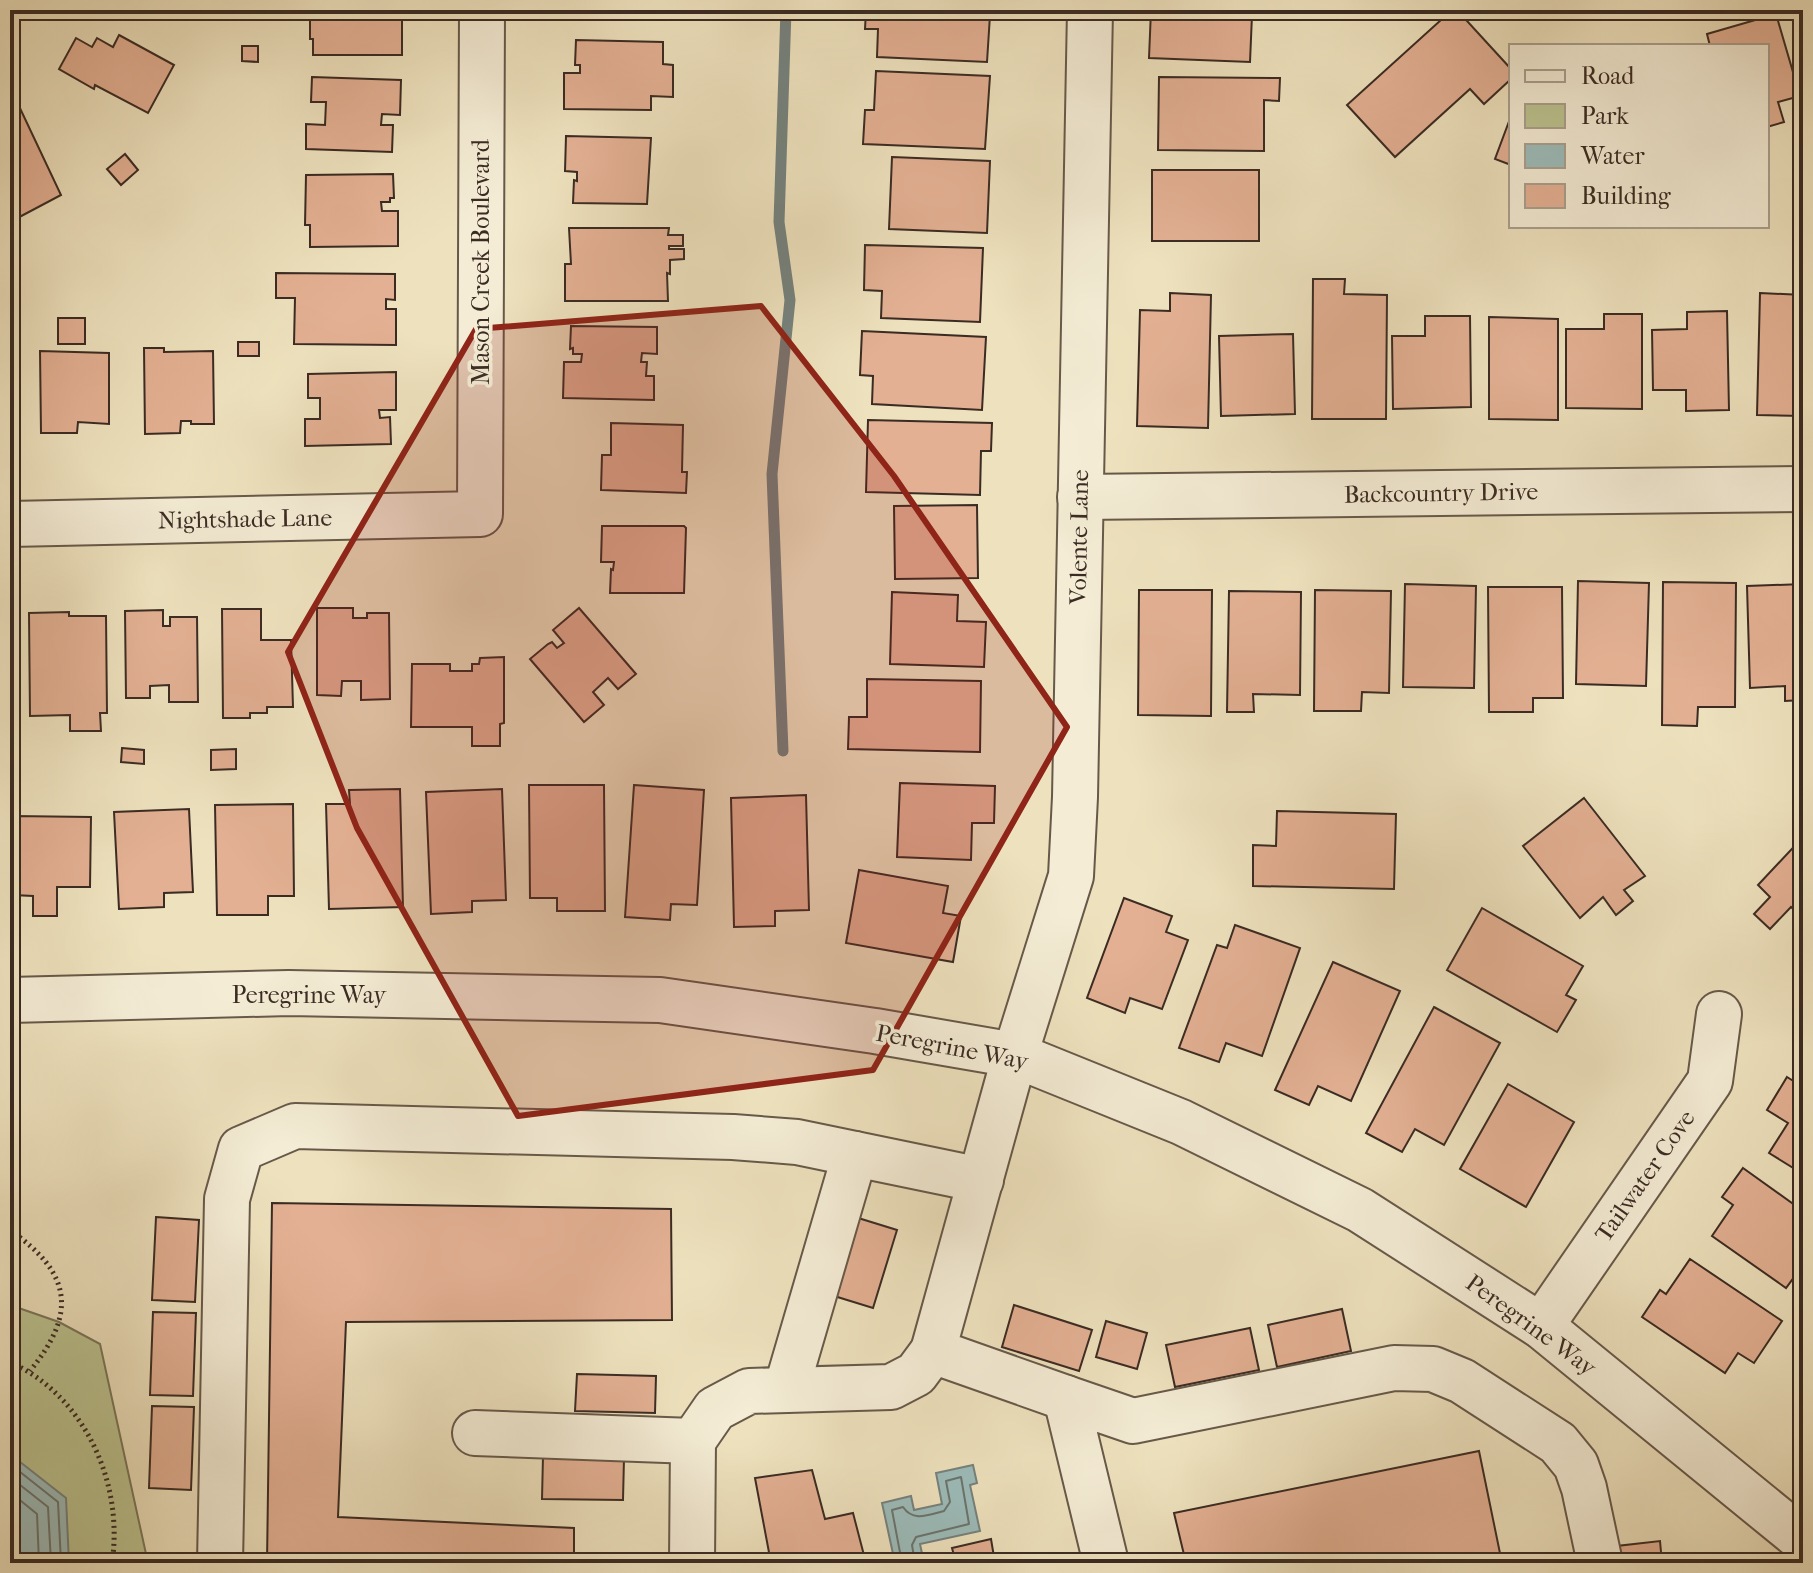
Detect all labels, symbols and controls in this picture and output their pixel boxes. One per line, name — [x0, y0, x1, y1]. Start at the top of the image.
legend — [1509, 44, 1769, 228]
text: Road — [1581, 62, 1635, 90]
text: Park — [1581, 102, 1629, 130]
street label: Mason Creek Boulevard — [467, 138, 495, 385]
text: Water — [1580, 142, 1645, 170]
text: Building — [1581, 182, 1672, 210]
street label: Volente Lane — [1064, 469, 1094, 606]
street label: Backcountry Drive — [1344, 477, 1539, 509]
street label: Nightshade Lane — [158, 503, 333, 535]
street label: Peregrine Way — [232, 981, 387, 1009]
street label: Peregrine Way — [874, 1019, 1032, 1076]
street label: Tailwater Cove — [1589, 1105, 1701, 1247]
street label: Peregrine Way — [1460, 1268, 1603, 1382]

